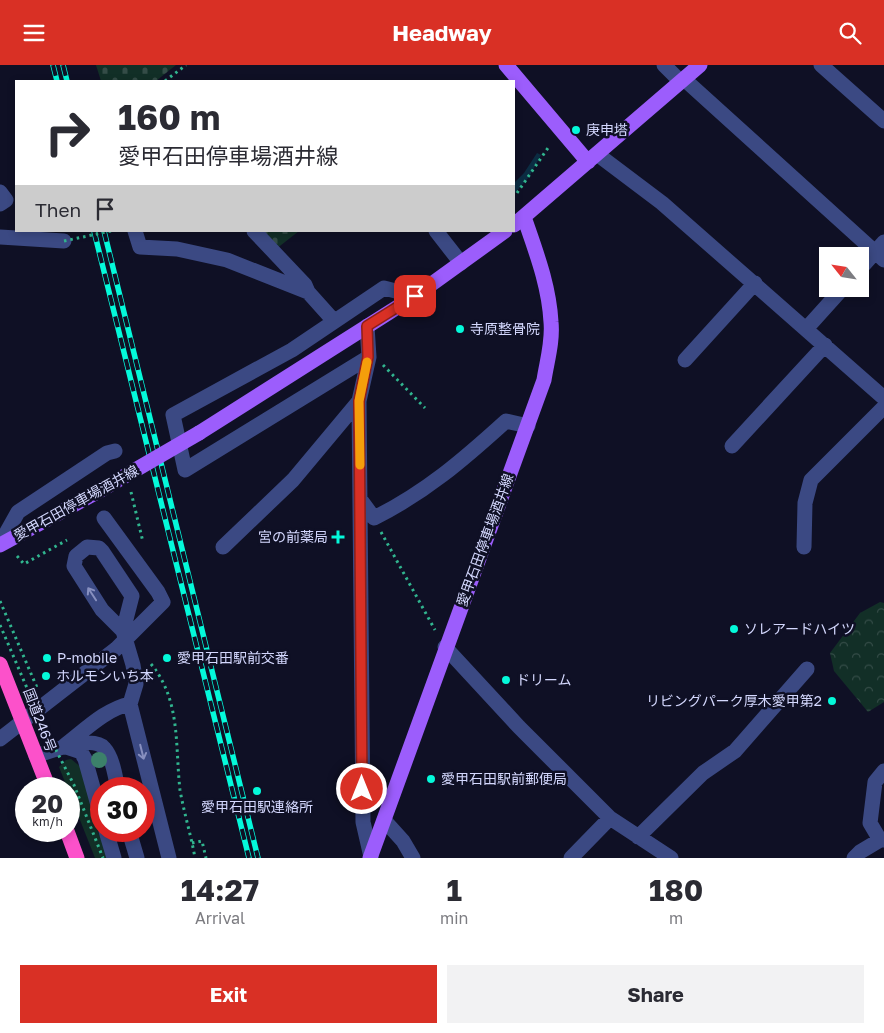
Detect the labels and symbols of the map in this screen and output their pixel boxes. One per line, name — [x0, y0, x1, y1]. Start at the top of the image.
place label: 庚申塔 — [586, 121, 628, 138]
marker: 庚申塔 — [570, 124, 582, 136]
north arrow — [819, 247, 869, 297]
pin — [394, 275, 436, 317]
place label: 寺原整骨院 — [470, 320, 540, 337]
marker: 寺原整骨院 — [454, 323, 466, 335]
street label: 愛甲石田停車場酒井線 — [10, 461, 141, 544]
street label: 愛甲石田停車場酒井線 — [453, 471, 516, 609]
place label: 宮の前薬局 — [258, 528, 328, 545]
marker: 宮の前薬局 — [332, 531, 344, 543]
one-way arrow — [86, 588, 96, 602]
place label: ソレアードハイツ — [744, 620, 855, 637]
marker: ソレアードハイツ — [728, 623, 740, 635]
place label: P-mobile — [57, 649, 117, 666]
place label: 愛甲石田駅前交番 — [177, 649, 289, 666]
marker: P-mobile — [41, 652, 53, 664]
marker: 愛甲石田駅前交番 — [161, 652, 173, 664]
place label: ホルモンいち本 — [56, 667, 154, 684]
marker: ホルモンいち本 — [40, 670, 52, 682]
place label: ドリーム — [516, 671, 572, 688]
marker: ドリーム — [500, 674, 512, 686]
street label: 国道246号 — [21, 685, 60, 754]
place label: リビングパーク厚木愛甲第2 — [646, 692, 822, 709]
marker: リビングパーク厚木愛甲第2 — [826, 695, 838, 707]
one-way arrow — [138, 743, 147, 759]
position arrow — [335, 762, 387, 814]
place label: 愛甲石田駅前郵便局 — [441, 770, 567, 787]
marker: 愛甲石田駅前郵便局 — [425, 773, 437, 785]
speed limit sign: 30 — [90, 777, 155, 842]
marker: 愛甲石田駅連絡所 — [251, 785, 263, 797]
place label: 愛甲石田駅連絡所 — [201, 798, 313, 815]

